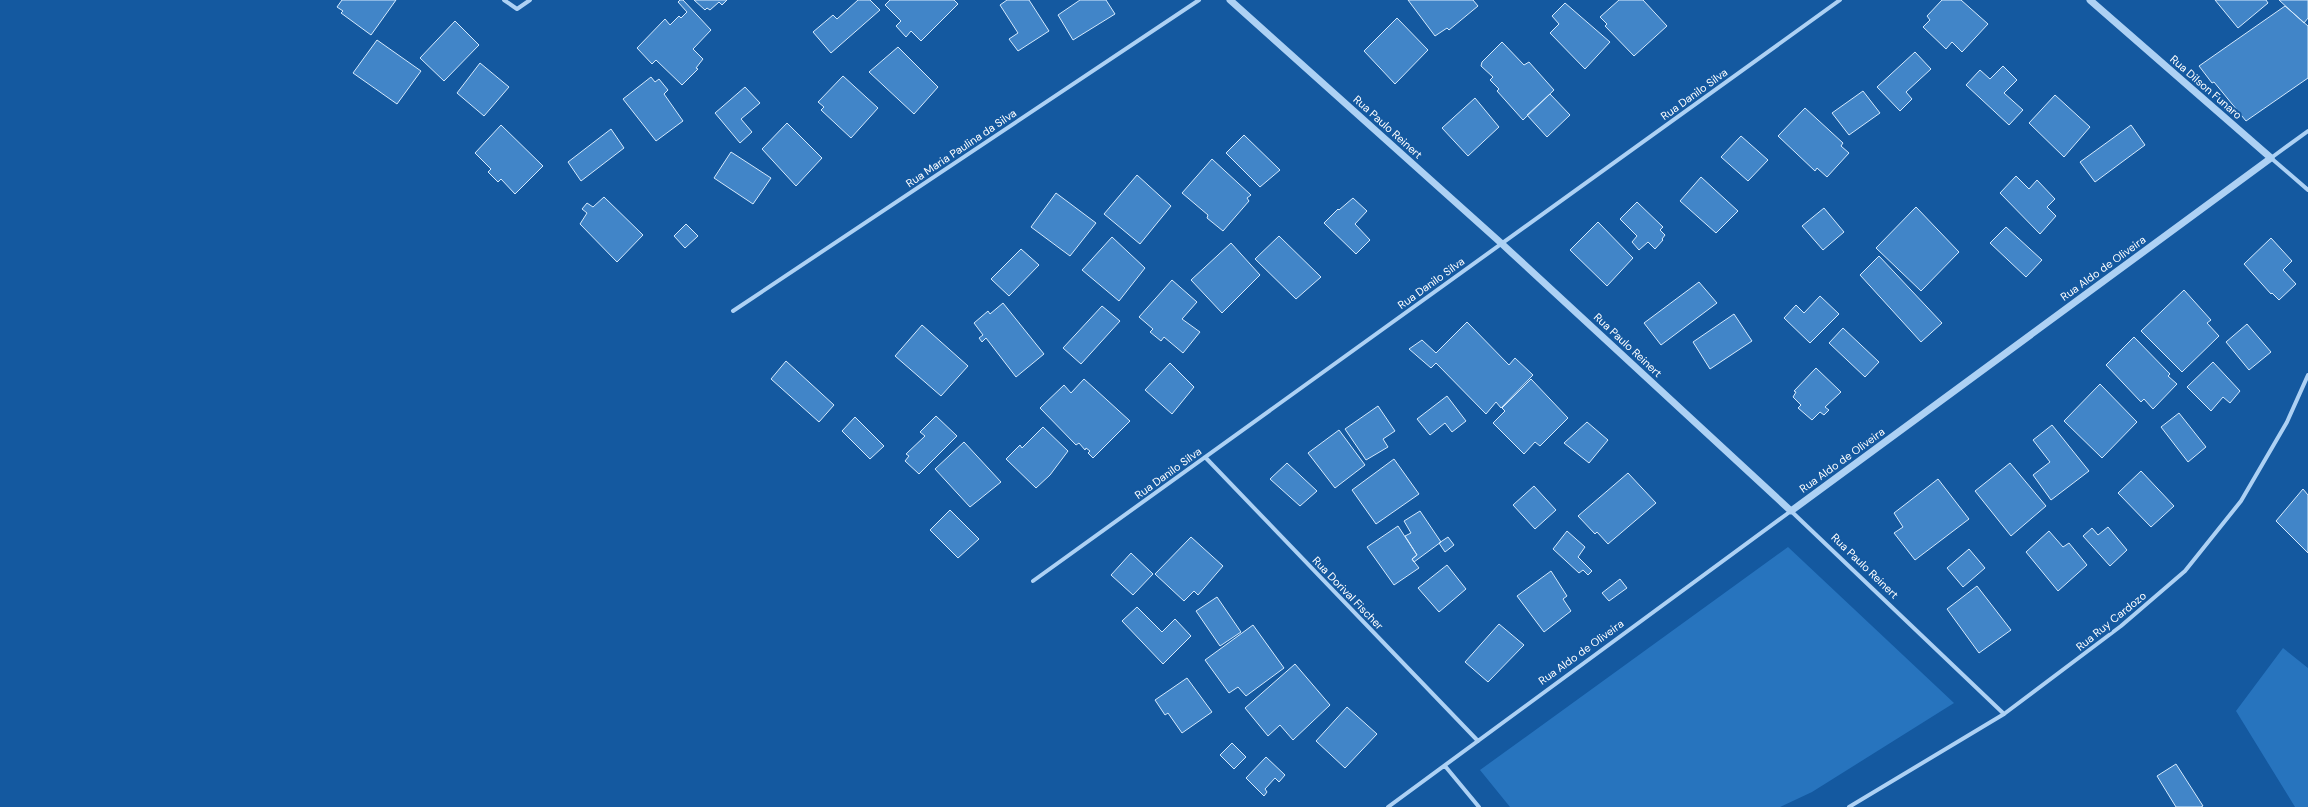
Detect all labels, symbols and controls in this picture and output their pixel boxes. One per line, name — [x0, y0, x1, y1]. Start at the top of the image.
street label: Rua Dilson Funaro — [2167, 52, 2245, 122]
street label: Rua Danilo Silva — [1658, 65, 1730, 123]
street label: Rua Paulo Reinert — [1351, 92, 1425, 162]
street label: Rua Maria Paulina da Silva — [903, 106, 1019, 190]
street label: Rua Aldo de Oliveira — [2058, 232, 2148, 304]
street label: Rua Danilo Silva — [1395, 254, 1467, 312]
street label: Rua Paulo Reinert — [1591, 310, 1665, 380]
street label: Rua Aldo de Oliveira — [1797, 424, 1887, 496]
street label: Rua Danilo Silva — [1132, 444, 1204, 502]
street label: Rua Paulo Reinert — [1828, 530, 1902, 602]
street label: Rua Dorival Fischer — [1309, 553, 1387, 633]
street label: Rua Ruy Cardozo — [2073, 588, 2149, 654]
street label: Rua Aldo de Oliveira — [1536, 616, 1626, 688]

